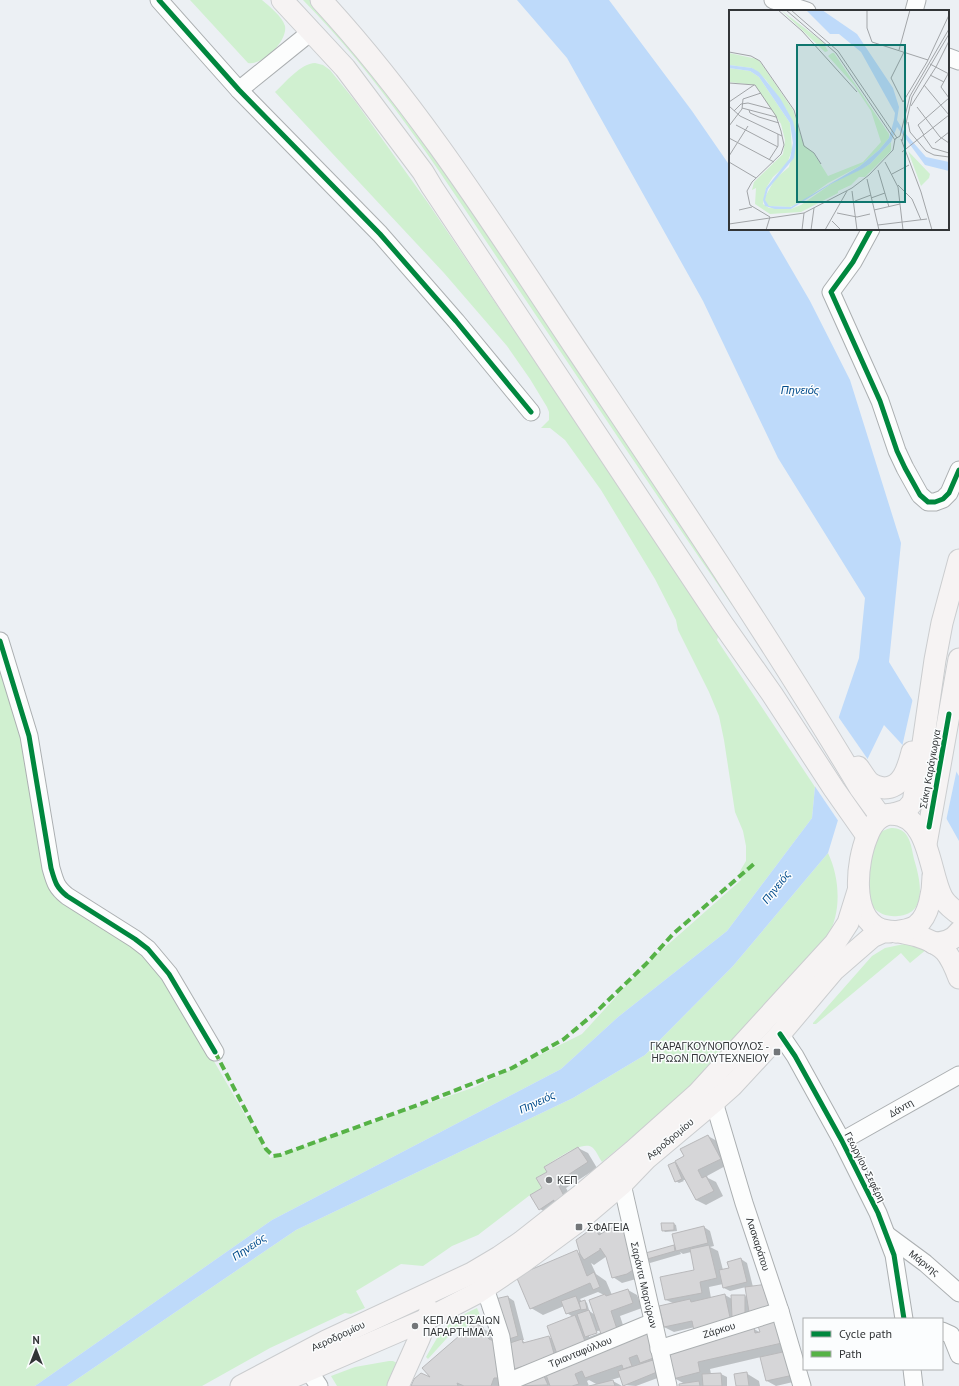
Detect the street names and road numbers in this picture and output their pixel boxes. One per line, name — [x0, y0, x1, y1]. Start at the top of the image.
street label: Σάκη Καράγιωργα — [917, 728, 943, 810]
street label: Δάντη — [886, 1096, 916, 1120]
street label: Αεροδρομίου — [644, 1115, 696, 1163]
street label: Γεωργίου Σεφέρη — [842, 1130, 888, 1204]
street label: Λασκαράτου — [743, 1216, 773, 1272]
street label: Σαράντα Μαρτύρων — [628, 1241, 660, 1329]
street label: Μάρνης — [906, 1247, 942, 1279]
street label: Αεροδρομίου — [309, 1318, 367, 1354]
street label: Ζάρκου — [701, 1319, 737, 1341]
street label: Τριανταφύλλου — [546, 1333, 614, 1371]

